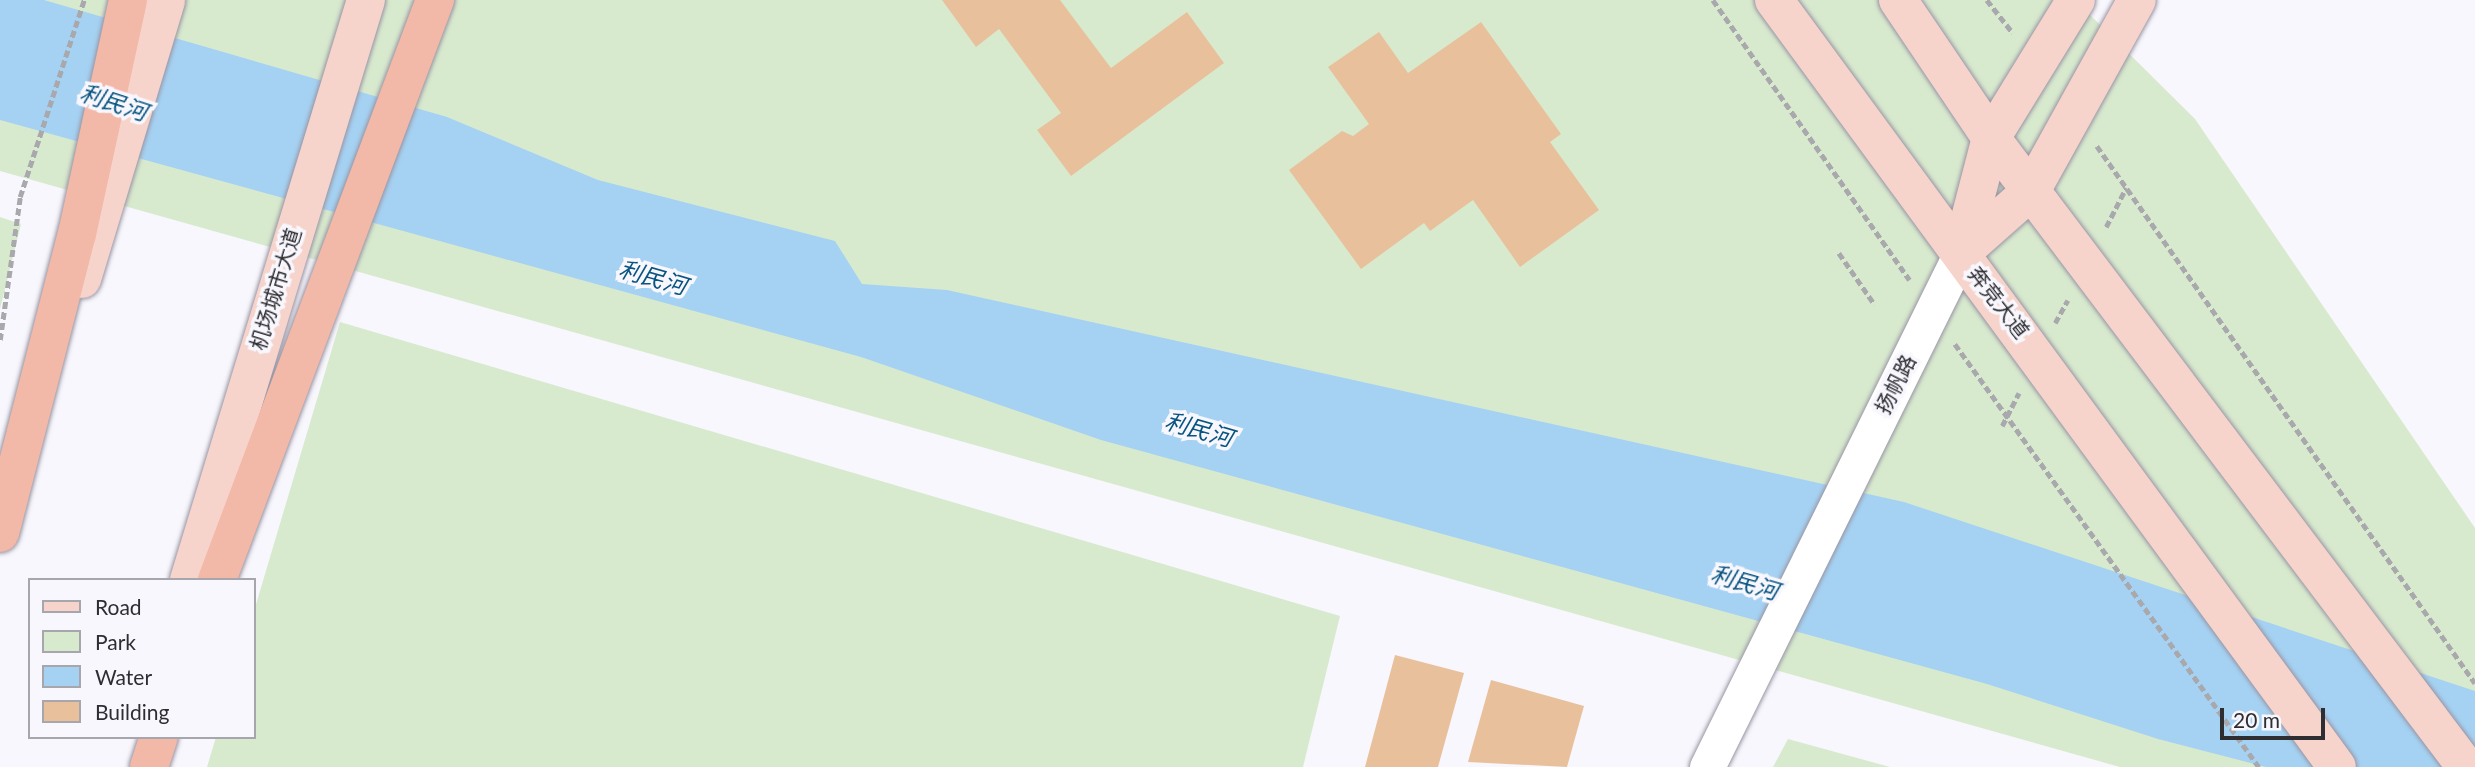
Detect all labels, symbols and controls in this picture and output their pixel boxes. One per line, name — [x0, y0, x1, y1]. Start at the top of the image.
water label: 利民河 — [77, 78, 151, 126]
street label: 机场城市大道 — [245, 225, 305, 353]
water label: 利民河 — [616, 254, 690, 300]
street label: 奔竞大道 — [1963, 261, 2035, 343]
street label: 扬帆路 — [1869, 350, 1921, 418]
water label: 利民河 — [1162, 406, 1236, 452]
water label: 利民河 — [1708, 559, 1782, 605]
legend — [28, 578, 256, 739]
text: Road — [95, 594, 142, 619]
text: Park — [95, 629, 136, 654]
text: Water — [95, 664, 152, 689]
scale bar — [2223, 694, 2328, 738]
text: Building — [95, 699, 170, 724]
text: 20 m — [2233, 707, 2280, 732]

